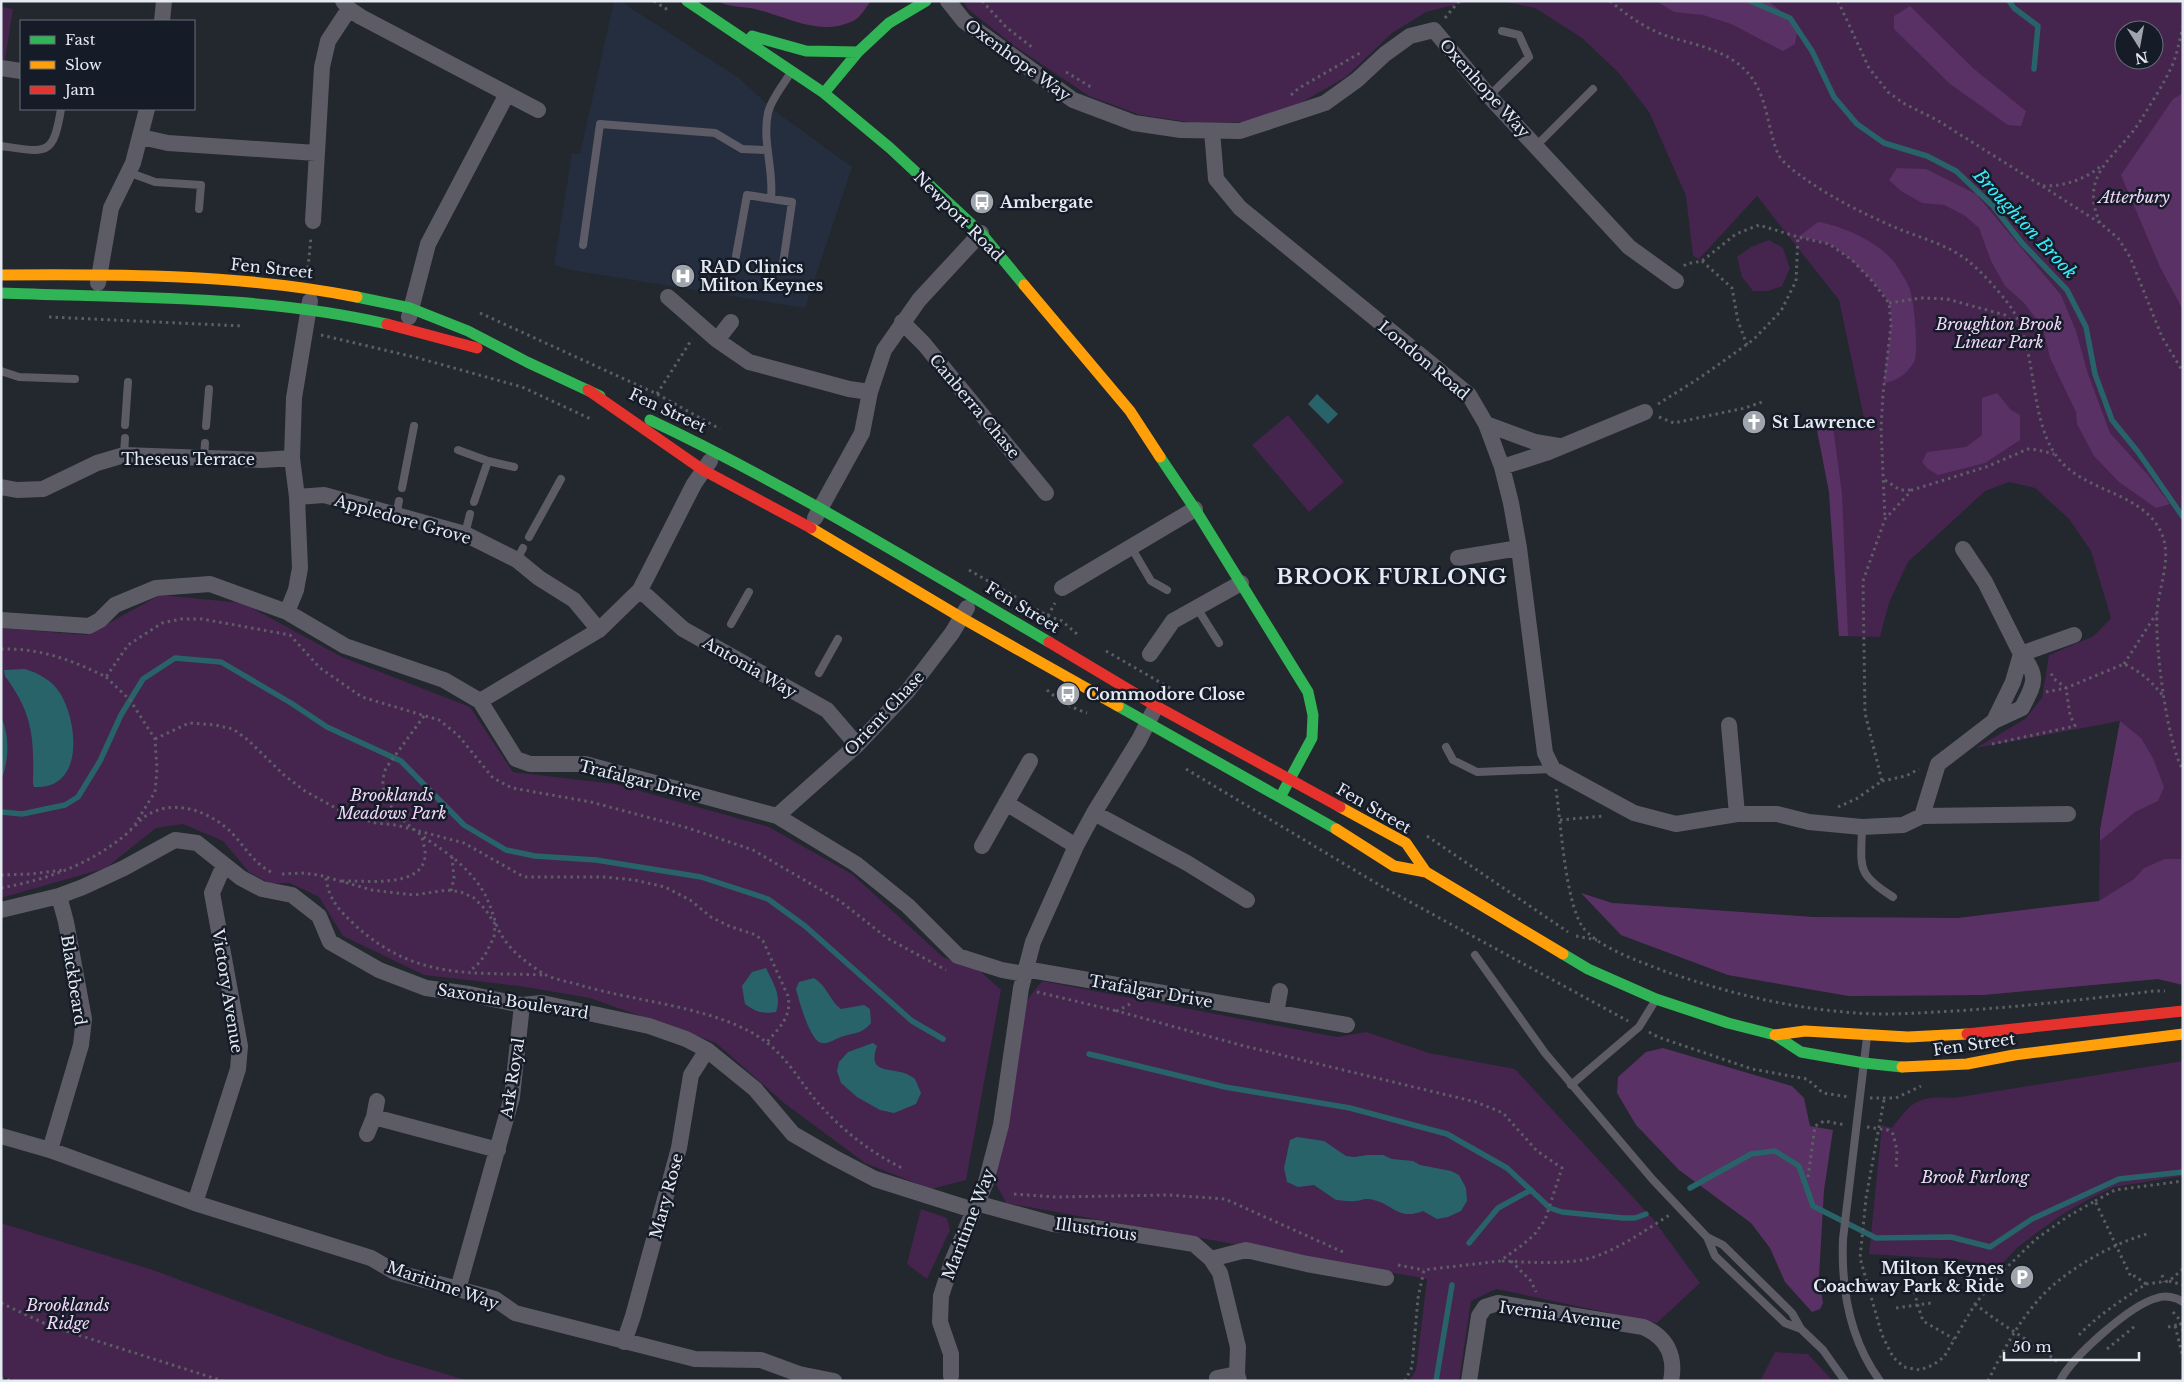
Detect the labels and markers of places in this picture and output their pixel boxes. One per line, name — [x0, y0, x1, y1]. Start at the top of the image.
bus stop icon: Ambergate — [969, 189, 995, 215]
place label: Ambergate — [999, 192, 1093, 212]
place label: RAD Clinics Milton Keynes — [700, 257, 823, 295]
hospital icon: RAD Clinics Milton Keynes — [670, 263, 696, 289]
church icon: St Lawrence — [1741, 409, 1767, 435]
place label: St Lawrence — [1772, 412, 1875, 432]
bus stop icon: Commodore Close — [1055, 681, 1081, 707]
place label: Commodore Close — [1086, 684, 1245, 704]
place label: Milton Keynes Coachway Park & Ride — [1813, 1258, 2004, 1296]
parking icon: Milton Keynes Coachway Park & Ride — [2009, 1264, 2035, 1290]

